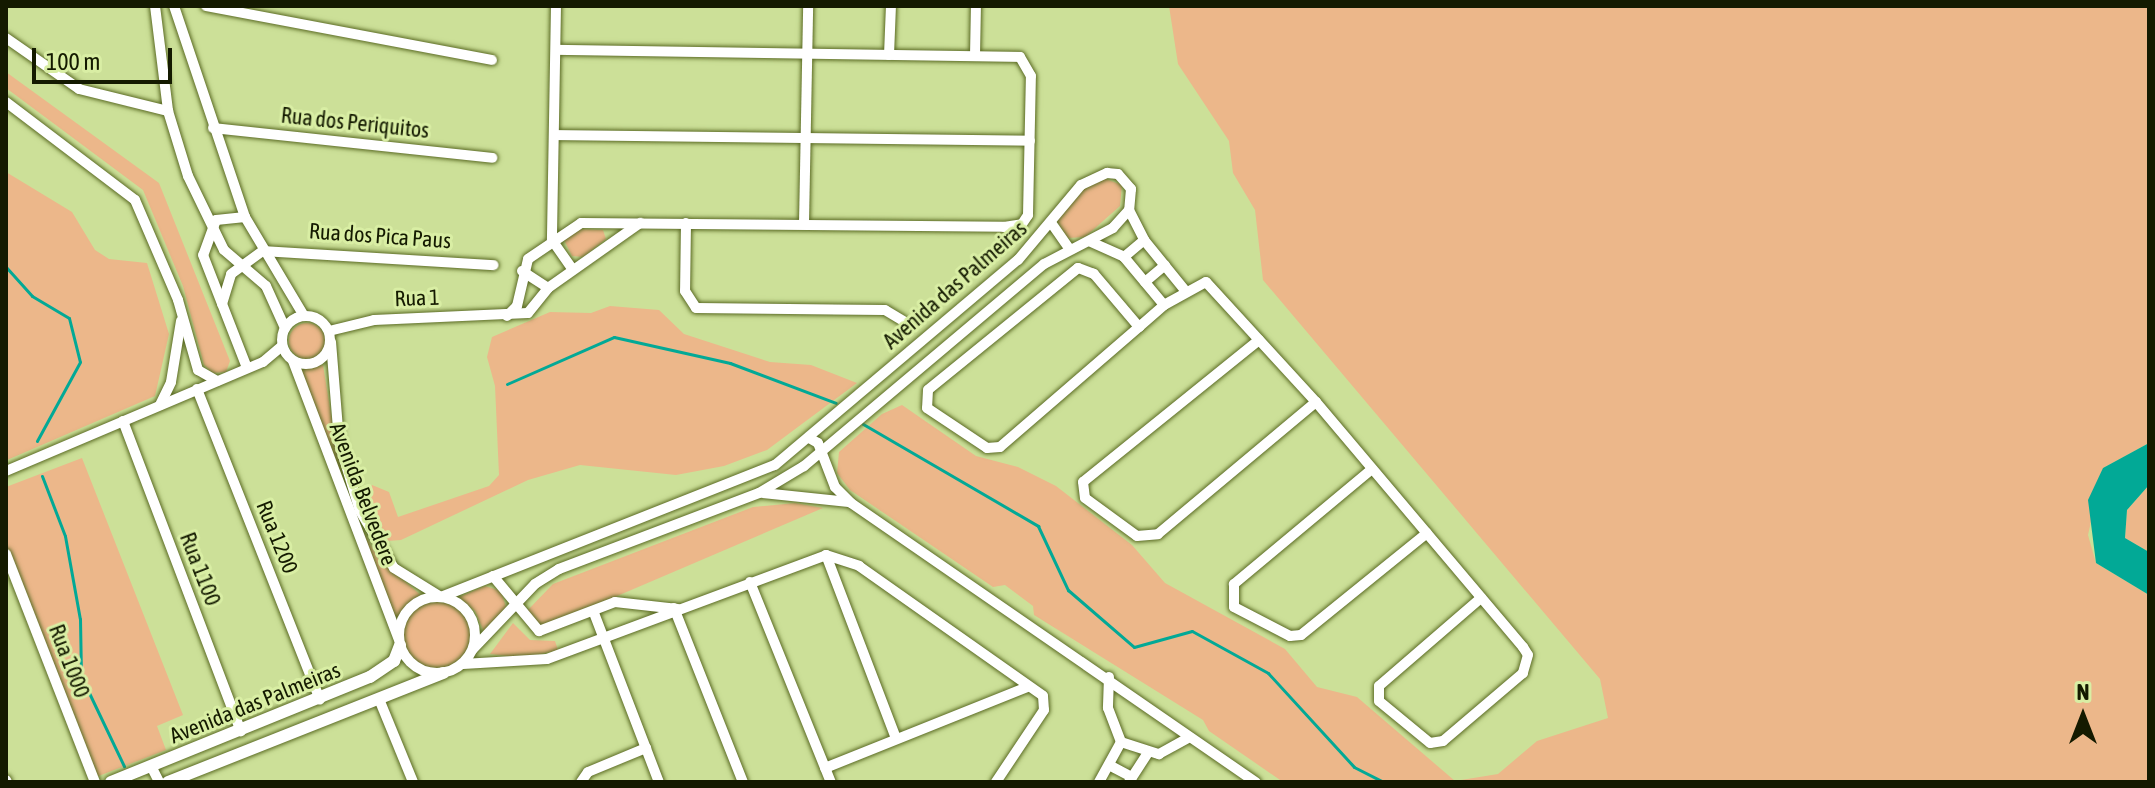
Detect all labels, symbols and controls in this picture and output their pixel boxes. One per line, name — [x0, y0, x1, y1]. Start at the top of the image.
scale bar — [36, 32, 176, 82]
text: 100 m — [46, 48, 100, 75]
street label: Rua dos Periquitos — [280, 102, 430, 144]
street label: Avenida das Palmeiras — [878, 215, 1032, 355]
street label: Rua dos Pica Paus — [308, 218, 452, 254]
street label: Rua 1 — [394, 284, 440, 312]
street label: Avenida Belvedere — [324, 419, 402, 569]
street label: Rua 1200 — [250, 497, 304, 577]
street label: Rua 1100 — [174, 529, 226, 609]
street label: Rua 1000 — [43, 621, 95, 701]
street label: Avenida das Palmeiras — [166, 657, 344, 749]
north arrow — [2043, 676, 2123, 756]
text: N — [2077, 679, 2089, 705]

